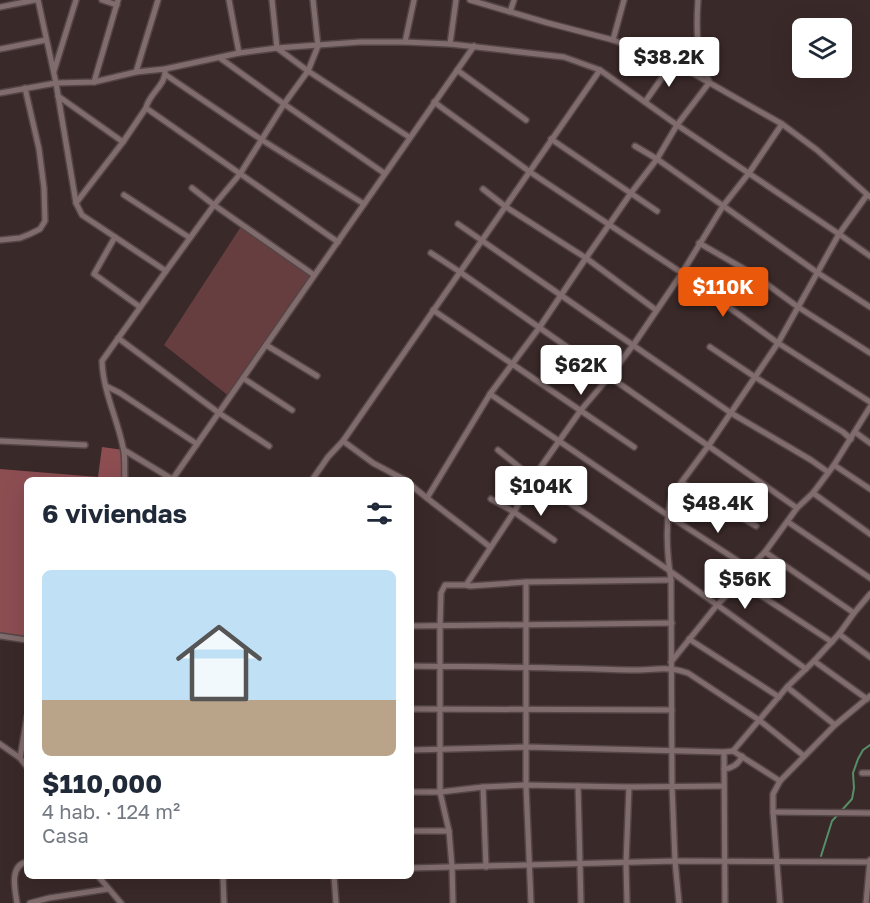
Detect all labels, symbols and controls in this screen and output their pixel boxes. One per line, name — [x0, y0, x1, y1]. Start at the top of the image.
map controls — [792, 18, 852, 78]
button: layers — [792, 18, 852, 78]
pin: $38.2K — [620, 37, 718, 88]
text: $38.2K — [633, 44, 705, 68]
pin: $110K — [681, 267, 765, 318]
text: $110K — [692, 274, 754, 298]
pin: $62K — [545, 345, 617, 396]
text: $62K — [555, 352, 607, 376]
pin: $104K — [499, 466, 583, 517]
text: $104K — [509, 473, 573, 497]
pin: $48.4K — [669, 483, 767, 534]
text: $48.4K — [682, 490, 754, 514]
icon: filters — [363, 497, 396, 530]
text: 6 viviendas — [42, 498, 187, 529]
pin: $56K — [709, 559, 781, 610]
text: $56K — [719, 566, 771, 590]
icon: home — [165, 609, 273, 717]
text: $110,000 — [42, 768, 162, 799]
text: 4 hab. · 124 m² — [42, 799, 180, 823]
text: Casa — [42, 823, 89, 847]

